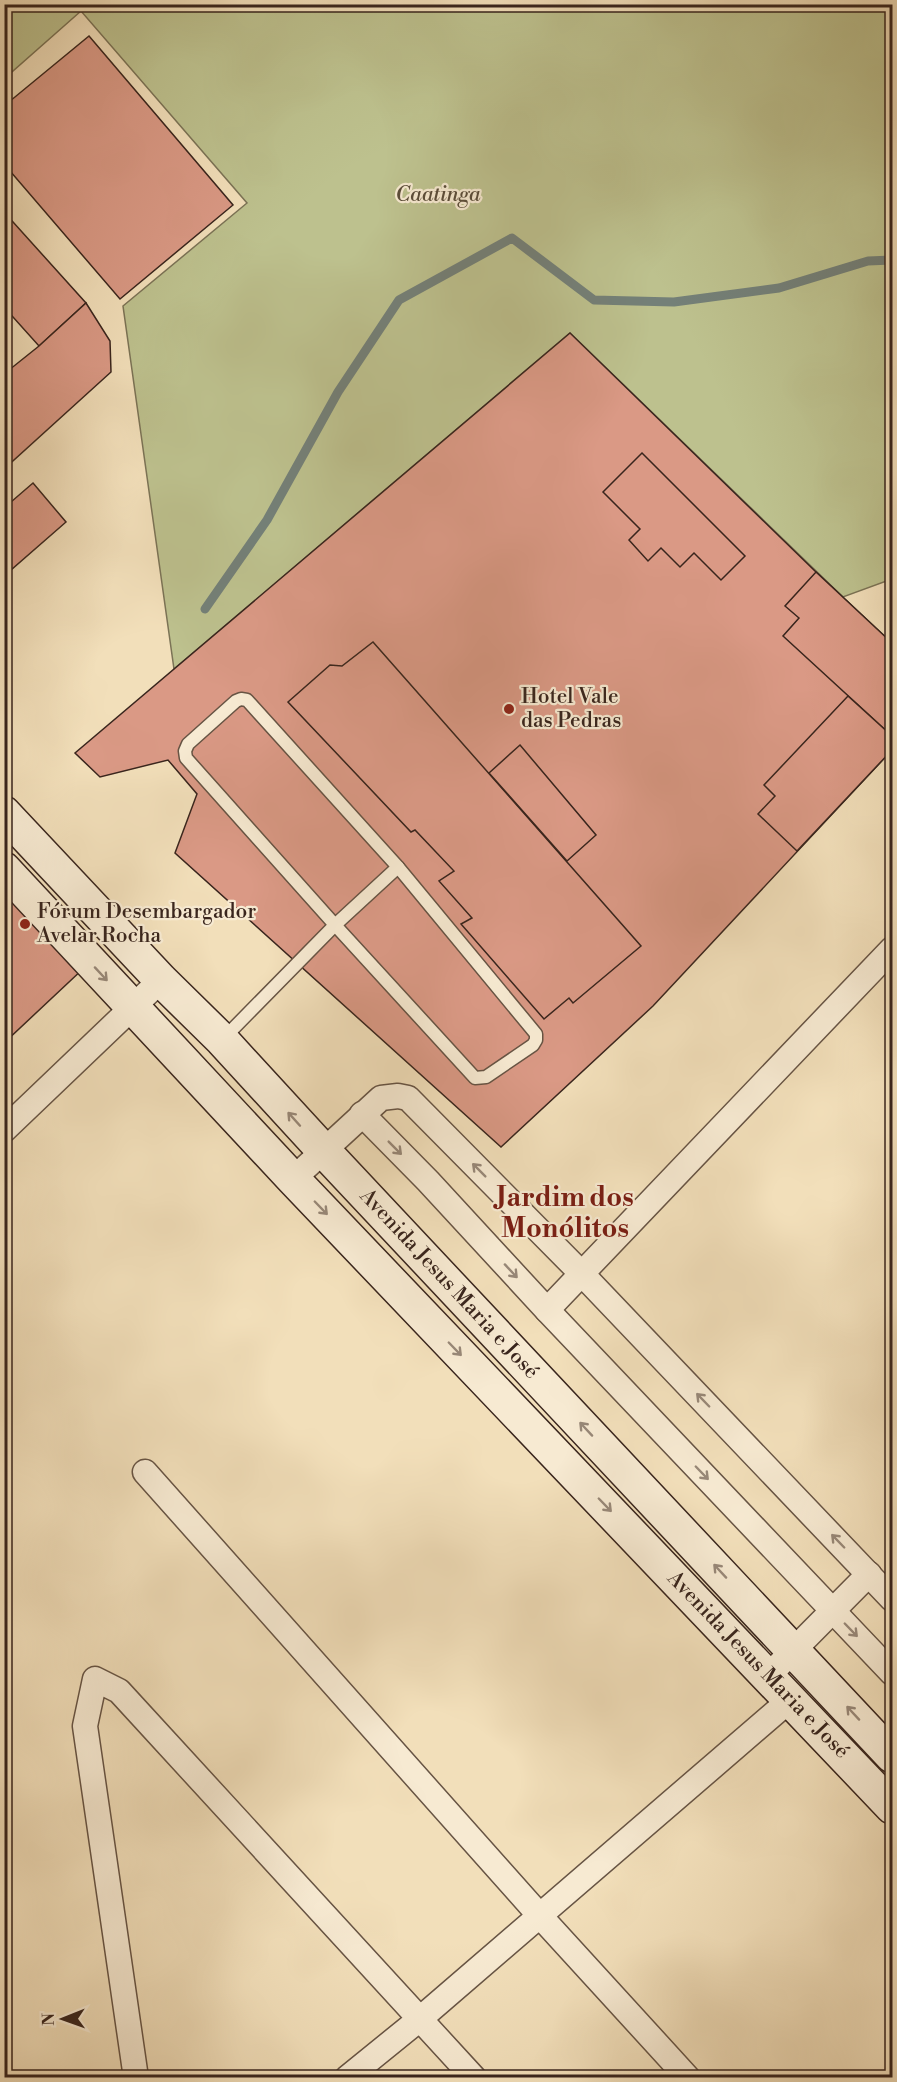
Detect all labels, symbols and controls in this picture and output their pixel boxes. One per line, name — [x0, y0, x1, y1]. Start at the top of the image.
park label: Caatinga — [396, 182, 481, 208]
place label: Hotel Vale das Pedras — [521, 684, 621, 734]
marker: Hotel Vale das Pedras — [502, 702, 516, 716]
place label: Fórum Desembargador Avelar Rocha — [36, 899, 256, 949]
marker: Fórum Desembargador Avelar Rocha — [18, 917, 32, 931]
one-way arrow — [94, 966, 108, 981]
one-way arrow — [286, 1111, 301, 1126]
one-way arrow — [388, 1140, 403, 1155]
one-way arrow — [471, 1163, 486, 1178]
district label: Jardim dos Monólitos — [492, 1181, 634, 1246]
street label: Avenida Jesus Maria e José — [353, 1183, 544, 1385]
one-way arrow — [313, 1200, 327, 1215]
one-way arrow — [504, 1263, 518, 1278]
one-way arrow — [448, 1341, 462, 1356]
one-way arrow — [696, 1393, 710, 1408]
one-way arrow — [578, 1421, 593, 1436]
one-way arrow — [695, 1466, 710, 1481]
one-way arrow — [598, 1497, 612, 1512]
one-way arrow — [830, 1534, 845, 1549]
one-way arrow — [712, 1563, 727, 1578]
street label: Avenida Jesus Maria e José — [661, 1565, 854, 1764]
one-way arrow — [844, 1622, 858, 1637]
one-way arrow — [846, 1706, 860, 1721]
north arrow — [33, 1989, 93, 2049]
text: N — [39, 2012, 59, 2026]

